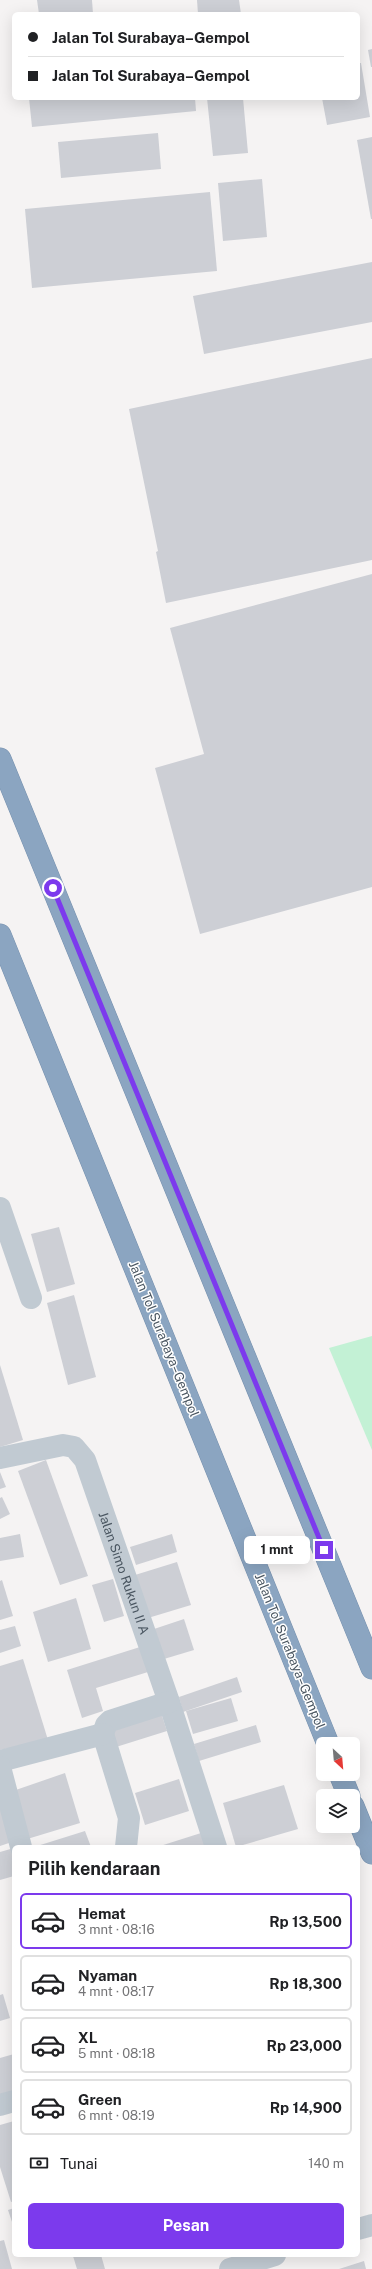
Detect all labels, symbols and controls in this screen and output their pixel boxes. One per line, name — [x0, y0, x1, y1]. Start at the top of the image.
text: Jalan Tol Surabaya–Gempol — [52, 29, 250, 46]
text: Jalan Tol Surabaya–Gempol — [52, 67, 250, 84]
route start — [44, 879, 62, 897]
street label: Jalan Tol Surabaya–Gempol — [126, 1259, 202, 1419]
street label: Jalan Simo Rukun II A — [96, 1509, 152, 1636]
callout: 1 mnt — [244, 1536, 310, 1564]
route end — [315, 1541, 333, 1559]
text: 1 mnt — [260, 1542, 294, 1557]
street label: Jalan Tol Surabaya–Gempol — [252, 1571, 328, 1731]
north arrow — [316, 1737, 360, 1781]
map controls — [316, 1737, 360, 1833]
button: layers — [316, 1789, 360, 1833]
text: Pilih kendaraan — [28, 1858, 160, 1879]
icon: car — [30, 1903, 66, 1939]
text: Hemat — [78, 1905, 126, 1922]
text: Rp 13,500 — [269, 1913, 342, 1930]
text: 3 mnt · 08:16 — [78, 1922, 155, 1937]
icon: car — [30, 1965, 66, 2001]
text: Nyaman — [78, 1967, 137, 1984]
text: Rp 18,300 — [269, 1975, 342, 1992]
text: 4 mnt · 08:17 — [78, 1984, 154, 1999]
icon: car — [30, 2027, 66, 2063]
text: XL — [78, 2029, 97, 2046]
text: Rp 23,000 — [267, 2037, 342, 2054]
text: 5 mnt · 08:18 — [78, 2046, 155, 2061]
icon: car — [30, 2089, 66, 2125]
text: Green — [78, 2091, 122, 2108]
text: Rp 14,900 — [270, 2099, 342, 2116]
text: 6 mnt · 08:19 — [78, 2108, 155, 2123]
icon: cash — [28, 2152, 50, 2174]
text: Tunai — [60, 2155, 98, 2172]
text: 140 m — [308, 2156, 344, 2171]
button: Pesan — [28, 2203, 344, 2249]

